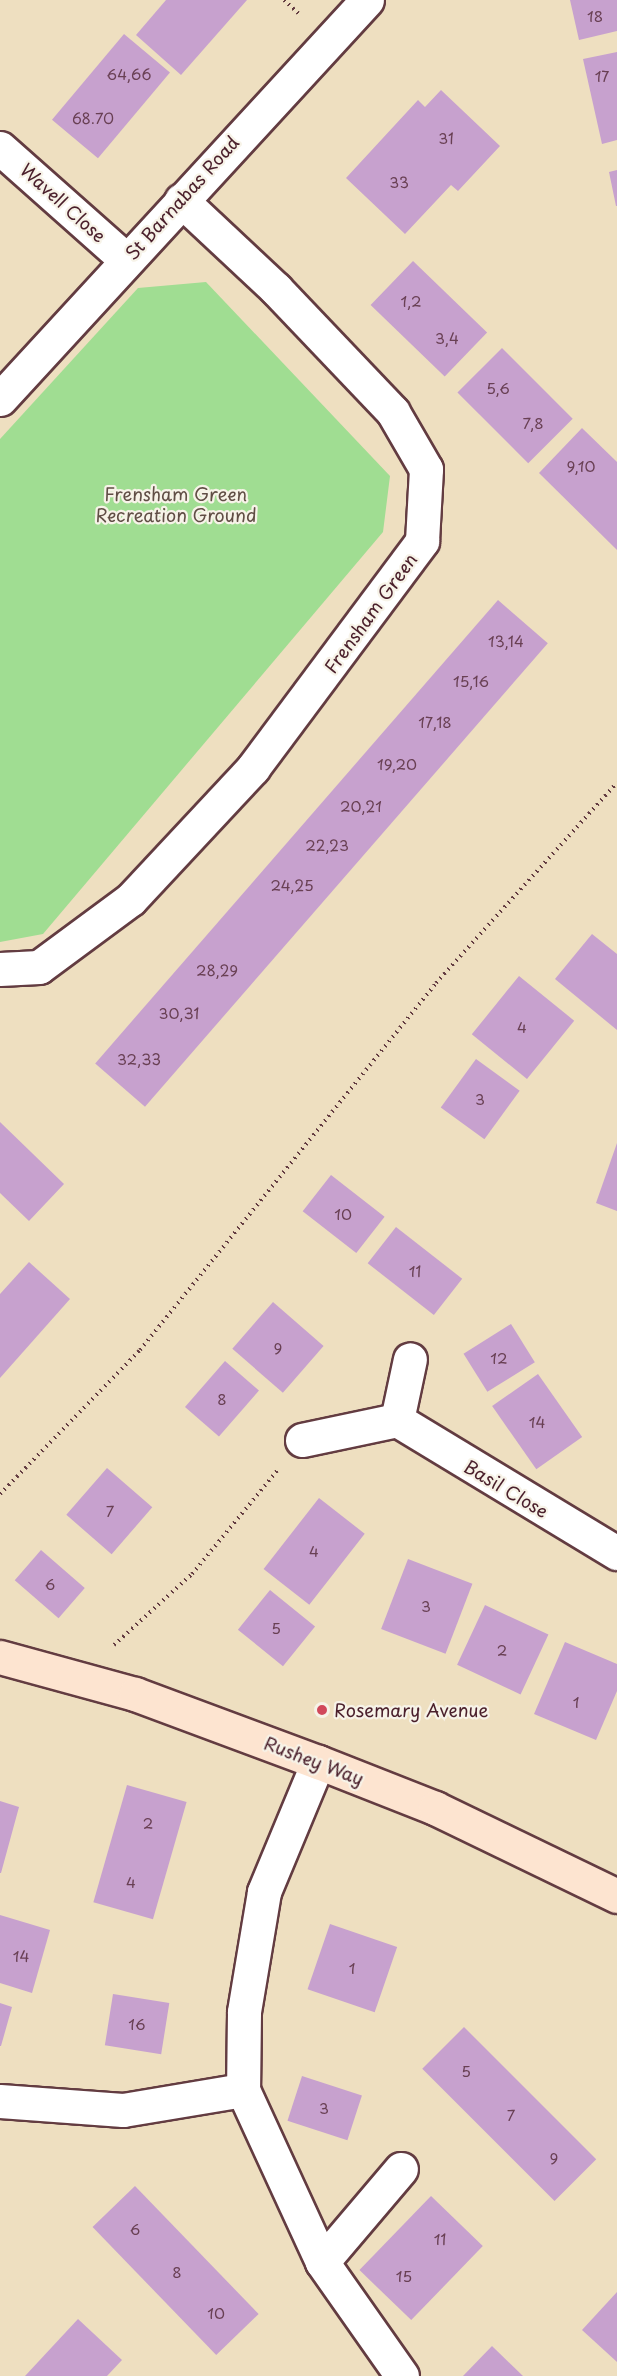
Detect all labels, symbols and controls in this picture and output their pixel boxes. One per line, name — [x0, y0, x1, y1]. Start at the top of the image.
house number: 18 — [587, 7, 603, 25]
house number: 64,66 — [107, 65, 151, 83]
house number: 17 — [595, 67, 609, 85]
house number: 68.70 — [72, 109, 114, 127]
house number: 31 — [438, 129, 454, 147]
street label: St Barnabas Road — [121, 132, 243, 264]
street label: Wavell Close — [16, 159, 110, 247]
house number: 33 — [389, 173, 409, 191]
house number: 1,2 — [400, 292, 422, 310]
house number: 3,4 — [435, 329, 459, 347]
house number: 5,6 — [486, 379, 510, 397]
house number: 7,8 — [522, 414, 544, 432]
house number: 9,10 — [567, 457, 595, 475]
park label: Frensham Green Recreation Ground — [95, 484, 257, 526]
street label: Frensham Green — [319, 548, 423, 678]
house number: 13,14 — [488, 632, 524, 650]
house number: 15,16 — [453, 672, 489, 690]
house number: 17,18 — [418, 713, 452, 731]
house number: 19,20 — [377, 755, 417, 773]
house number: 20,21 — [340, 797, 382, 815]
house number: 22,23 — [305, 836, 349, 854]
house number: 24,25 — [270, 876, 314, 894]
house number: 28,29 — [196, 961, 238, 979]
house number: 30,31 — [159, 1004, 199, 1022]
house number: 4 — [517, 1018, 527, 1036]
house number: 32,33 — [117, 1050, 161, 1068]
house number: 3 — [475, 1090, 485, 1108]
house number: 10 — [334, 1205, 352, 1223]
house number: 11 — [409, 1262, 421, 1280]
house number: 9 — [274, 1339, 282, 1357]
house number: 12 — [490, 1349, 508, 1367]
house number: 8 — [217, 1390, 227, 1408]
house number: 14 — [529, 1413, 545, 1431]
street label: Basil Close — [460, 1455, 552, 1523]
house number: 7 — [106, 1502, 114, 1520]
house number: 4 — [309, 1542, 319, 1560]
house number: 6 — [45, 1575, 55, 1593]
house number: 3 — [421, 1597, 431, 1615]
house number: 5 — [271, 1619, 281, 1637]
house number: 2 — [497, 1641, 507, 1659]
house number: 1 — [573, 1693, 579, 1711]
place label: Rosemary Avenue — [334, 1699, 487, 1721]
marker: Rosemary Avenue — [315, 1703, 329, 1717]
street label: Rushey Way — [261, 1732, 367, 1790]
house number: 2 — [143, 1814, 153, 1832]
house number: 4 — [126, 1873, 136, 1891]
house number: 14 — [13, 1947, 29, 1965]
house number: 1 — [349, 1959, 355, 1977]
house number: 16 — [128, 2015, 146, 2033]
house number: 5 — [461, 2062, 471, 2080]
house number: 3 — [319, 2099, 329, 2117]
house number: 7 — [507, 2106, 515, 2124]
house number: 9 — [550, 2149, 558, 2167]
house number: 6 — [130, 2220, 140, 2238]
house number: 11 — [434, 2230, 446, 2248]
house number: 8 — [172, 2263, 182, 2281]
house number: 15 — [396, 2267, 412, 2285]
house number: 10 — [207, 2304, 225, 2322]

